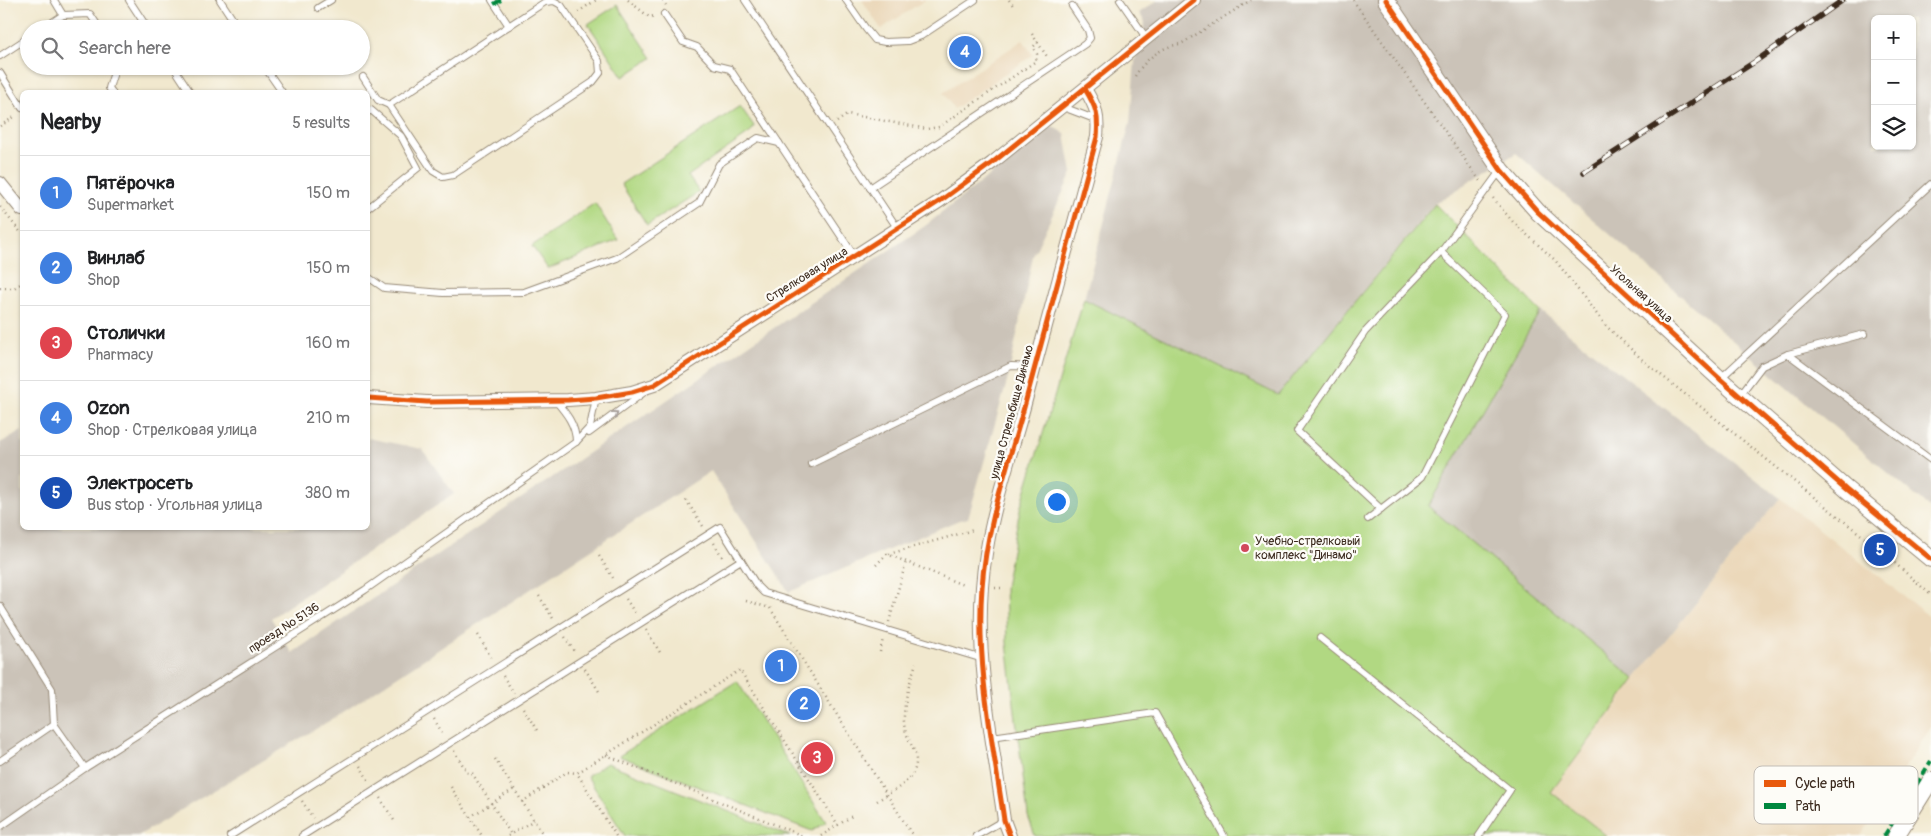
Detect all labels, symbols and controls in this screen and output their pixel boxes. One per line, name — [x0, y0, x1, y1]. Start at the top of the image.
map controls — [1871, 15, 1916, 150]
button: + — [1871, 15, 1916, 60]
search box — [20, 20, 370, 75]
pin: 4 — [949, 33, 981, 71]
icon: search — [38, 34, 66, 62]
text: Search here — [78, 36, 171, 60]
button: − — [1871, 60, 1916, 105]
button: layers — [1871, 105, 1916, 150]
text: Nearby — [40, 109, 101, 136]
text: 5 results — [292, 113, 350, 133]
text: Пятёрочка — [87, 171, 175, 195]
text: 1 — [53, 183, 59, 203]
text: 150 m — [306, 183, 350, 203]
text: Supermarket — [87, 195, 174, 215]
street label: Стрелковая улица — [763, 244, 851, 306]
text: Винлаб — [87, 246, 145, 270]
text: 2 — [52, 258, 60, 278]
text: 150 m — [306, 258, 350, 278]
street label: Угольная улица — [1607, 262, 1676, 326]
text: Shop — [87, 270, 120, 290]
text: Столички — [87, 321, 165, 345]
text: 3 — [52, 333, 60, 353]
text: 160 m — [306, 333, 350, 353]
street label: улица Стрельбище Динамо — [987, 343, 1037, 482]
text: Pharmacy — [87, 345, 153, 365]
text: Ozon — [87, 396, 130, 420]
text: 4 — [51, 408, 61, 428]
text: 210 m — [306, 408, 350, 428]
one-way arrow — [609, 411, 618, 419]
text: Shop · Стрелковая улица — [87, 420, 257, 440]
text: Электросеть — [87, 471, 194, 495]
text: 5 — [52, 483, 60, 503]
text: 380 m — [304, 483, 350, 503]
your location — [1044, 489, 1070, 515]
text: Bus stop · Угольная улица — [87, 495, 262, 515]
pin: 5 — [1864, 531, 1896, 569]
place label: Учебно-стрелковый комплекс "Динамо" — [1255, 534, 1361, 563]
marker: Учебно-стрелковый комплекс "Динамо" — [1239, 542, 1251, 554]
street label: проезд № 5136 — [246, 599, 322, 657]
pin: 1 — [765, 647, 797, 685]
pin: 2 — [788, 685, 820, 723]
pin: 3 — [801, 739, 833, 777]
legend — [1754, 766, 1918, 824]
text: Cycle path — [1795, 775, 1855, 792]
text: Path — [1795, 798, 1820, 815]

